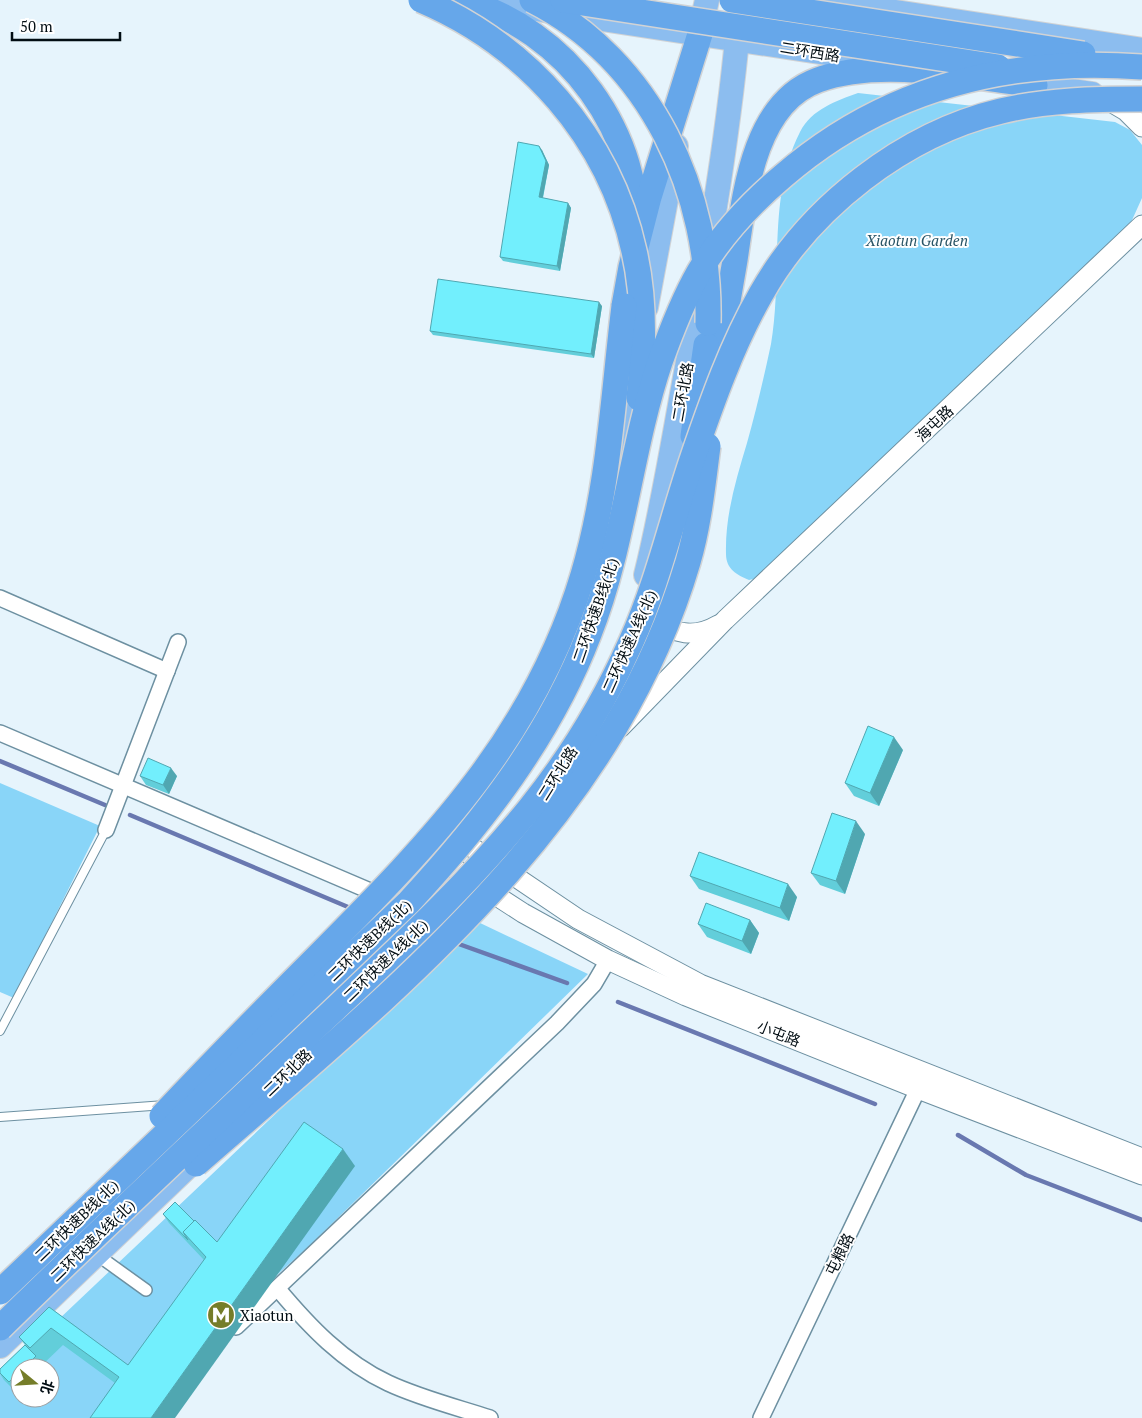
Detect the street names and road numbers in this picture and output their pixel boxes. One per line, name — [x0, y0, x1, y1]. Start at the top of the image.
street label: 二环西路 — [779, 36, 841, 66]
street label: 二环北路 — [667, 361, 697, 423]
street label: 海屯路 — [911, 400, 957, 446]
street label: 二环快速B线(北) — [568, 555, 622, 665]
street label: 二环快速A线(北) — [597, 586, 661, 696]
street label: 二环北路 — [533, 742, 581, 804]
street label: 二环快速B线(北) — [323, 895, 415, 985]
street label: 二环快速A线(北) — [338, 914, 432, 1006]
street label: 小屯路 — [754, 1015, 804, 1051]
street label: 二环北路 — [258, 1044, 316, 1100]
street label: 二环快速B线(北) — [30, 1175, 122, 1265]
street label: 二环快速A线(北) — [45, 1194, 139, 1286]
street label: 屯粮路 — [820, 1229, 858, 1279]

